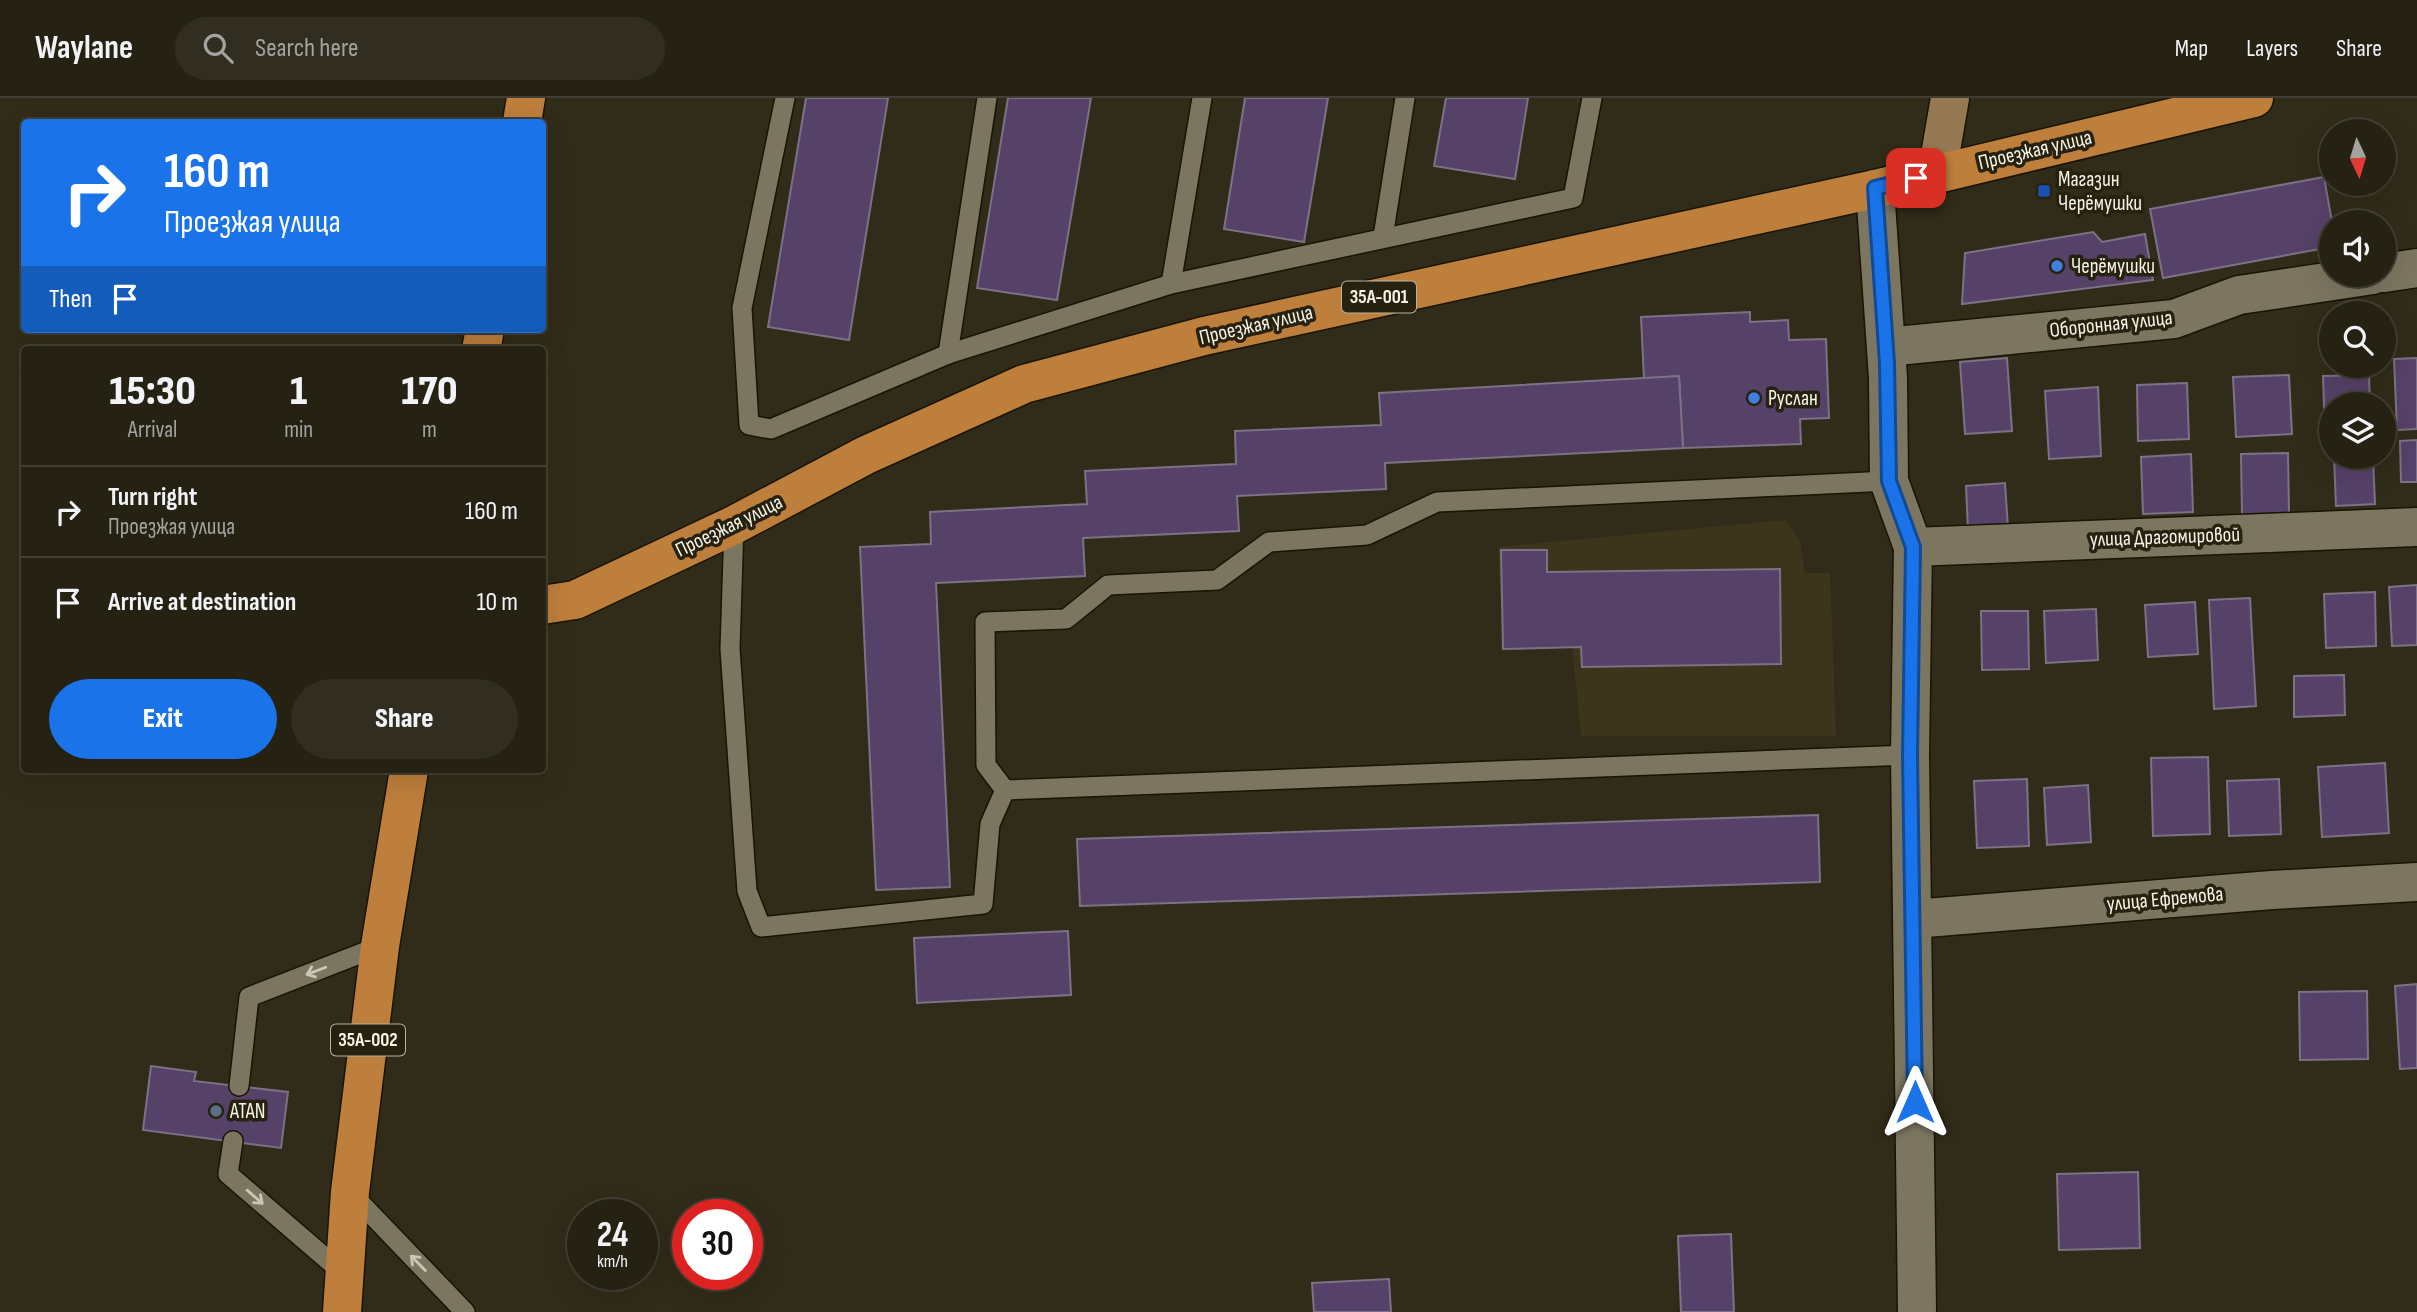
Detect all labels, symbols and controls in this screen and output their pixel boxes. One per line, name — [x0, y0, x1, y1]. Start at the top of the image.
search box — [175, 17, 665, 80]
text: Waylane — [35, 28, 133, 68]
icon: search — [199, 29, 237, 67]
text: Search here — [255, 33, 358, 64]
text: Map — [2175, 34, 2208, 63]
text: Layers — [2246, 34, 2298, 63]
text: Share — [2336, 34, 2382, 63]
north arrow — [2319, 119, 2396, 196]
map controls — [2319, 119, 2396, 469]
street label: Проезжая улица — [1976, 125, 2094, 175]
text: 160 m — [164, 143, 270, 202]
icon: right — [49, 147, 140, 238]
pin — [1886, 148, 1946, 208]
icon: arrive — [1897, 159, 1935, 197]
place label: Магазин Черёмушки — [2058, 167, 2142, 216]
marker: Магазин Черёмушки — [2036, 183, 2052, 199]
text: Проезжая улица — [164, 203, 341, 242]
button: sound — [2319, 210, 2396, 287]
place label: Черёмушки — [2071, 254, 2155, 279]
marker: Черёмушки — [2049, 258, 2065, 274]
icon: arrive — [106, 280, 144, 318]
road number: 35А-001 — [1342, 281, 1416, 312]
text: Then — [49, 284, 92, 315]
street label: Проезжая улица — [1197, 300, 1315, 350]
button: search — [2319, 301, 2396, 378]
street label: Оборонная улица — [2048, 305, 2174, 343]
text: 15:30 — [109, 366, 196, 417]
text: 1 — [290, 366, 307, 417]
text: 170 — [401, 366, 458, 417]
place label: Руслан — [1768, 386, 1818, 411]
marker: Руслан — [1746, 390, 1762, 406]
button: layers — [2319, 392, 2396, 469]
text: Arrival — [128, 416, 177, 444]
text: min — [284, 416, 313, 444]
text: m — [422, 416, 437, 444]
text: Turn right — [108, 482, 197, 513]
street label: Проезжая улица — [671, 489, 787, 563]
icon: right — [49, 493, 87, 531]
text: 160 m — [465, 496, 518, 527]
text: Проезжая улица — [108, 513, 235, 541]
street label: улица Драгомировой — [2089, 522, 2241, 552]
icon: arrive — [49, 584, 87, 622]
text: Arrive at destination — [108, 587, 296, 618]
text: 10 m — [476, 587, 518, 618]
button: Exit — [49, 679, 277, 759]
button: Share — [291, 679, 518, 759]
street label: улица Ефремова — [2106, 881, 2224, 917]
one-way arrow — [306, 965, 327, 978]
road number: 35А-002 — [331, 1024, 405, 1056]
position arrow — [1878, 1065, 1952, 1139]
place label: ATAN — [229, 1099, 266, 1124]
marker: ATAN — [208, 1103, 224, 1119]
one-way arrow — [246, 1189, 264, 1205]
speed limit sign: 30 — [672, 1199, 763, 1290]
text: 24 — [597, 1214, 628, 1257]
text: km/h — [597, 1251, 628, 1272]
one-way arrow — [409, 1255, 426, 1272]

